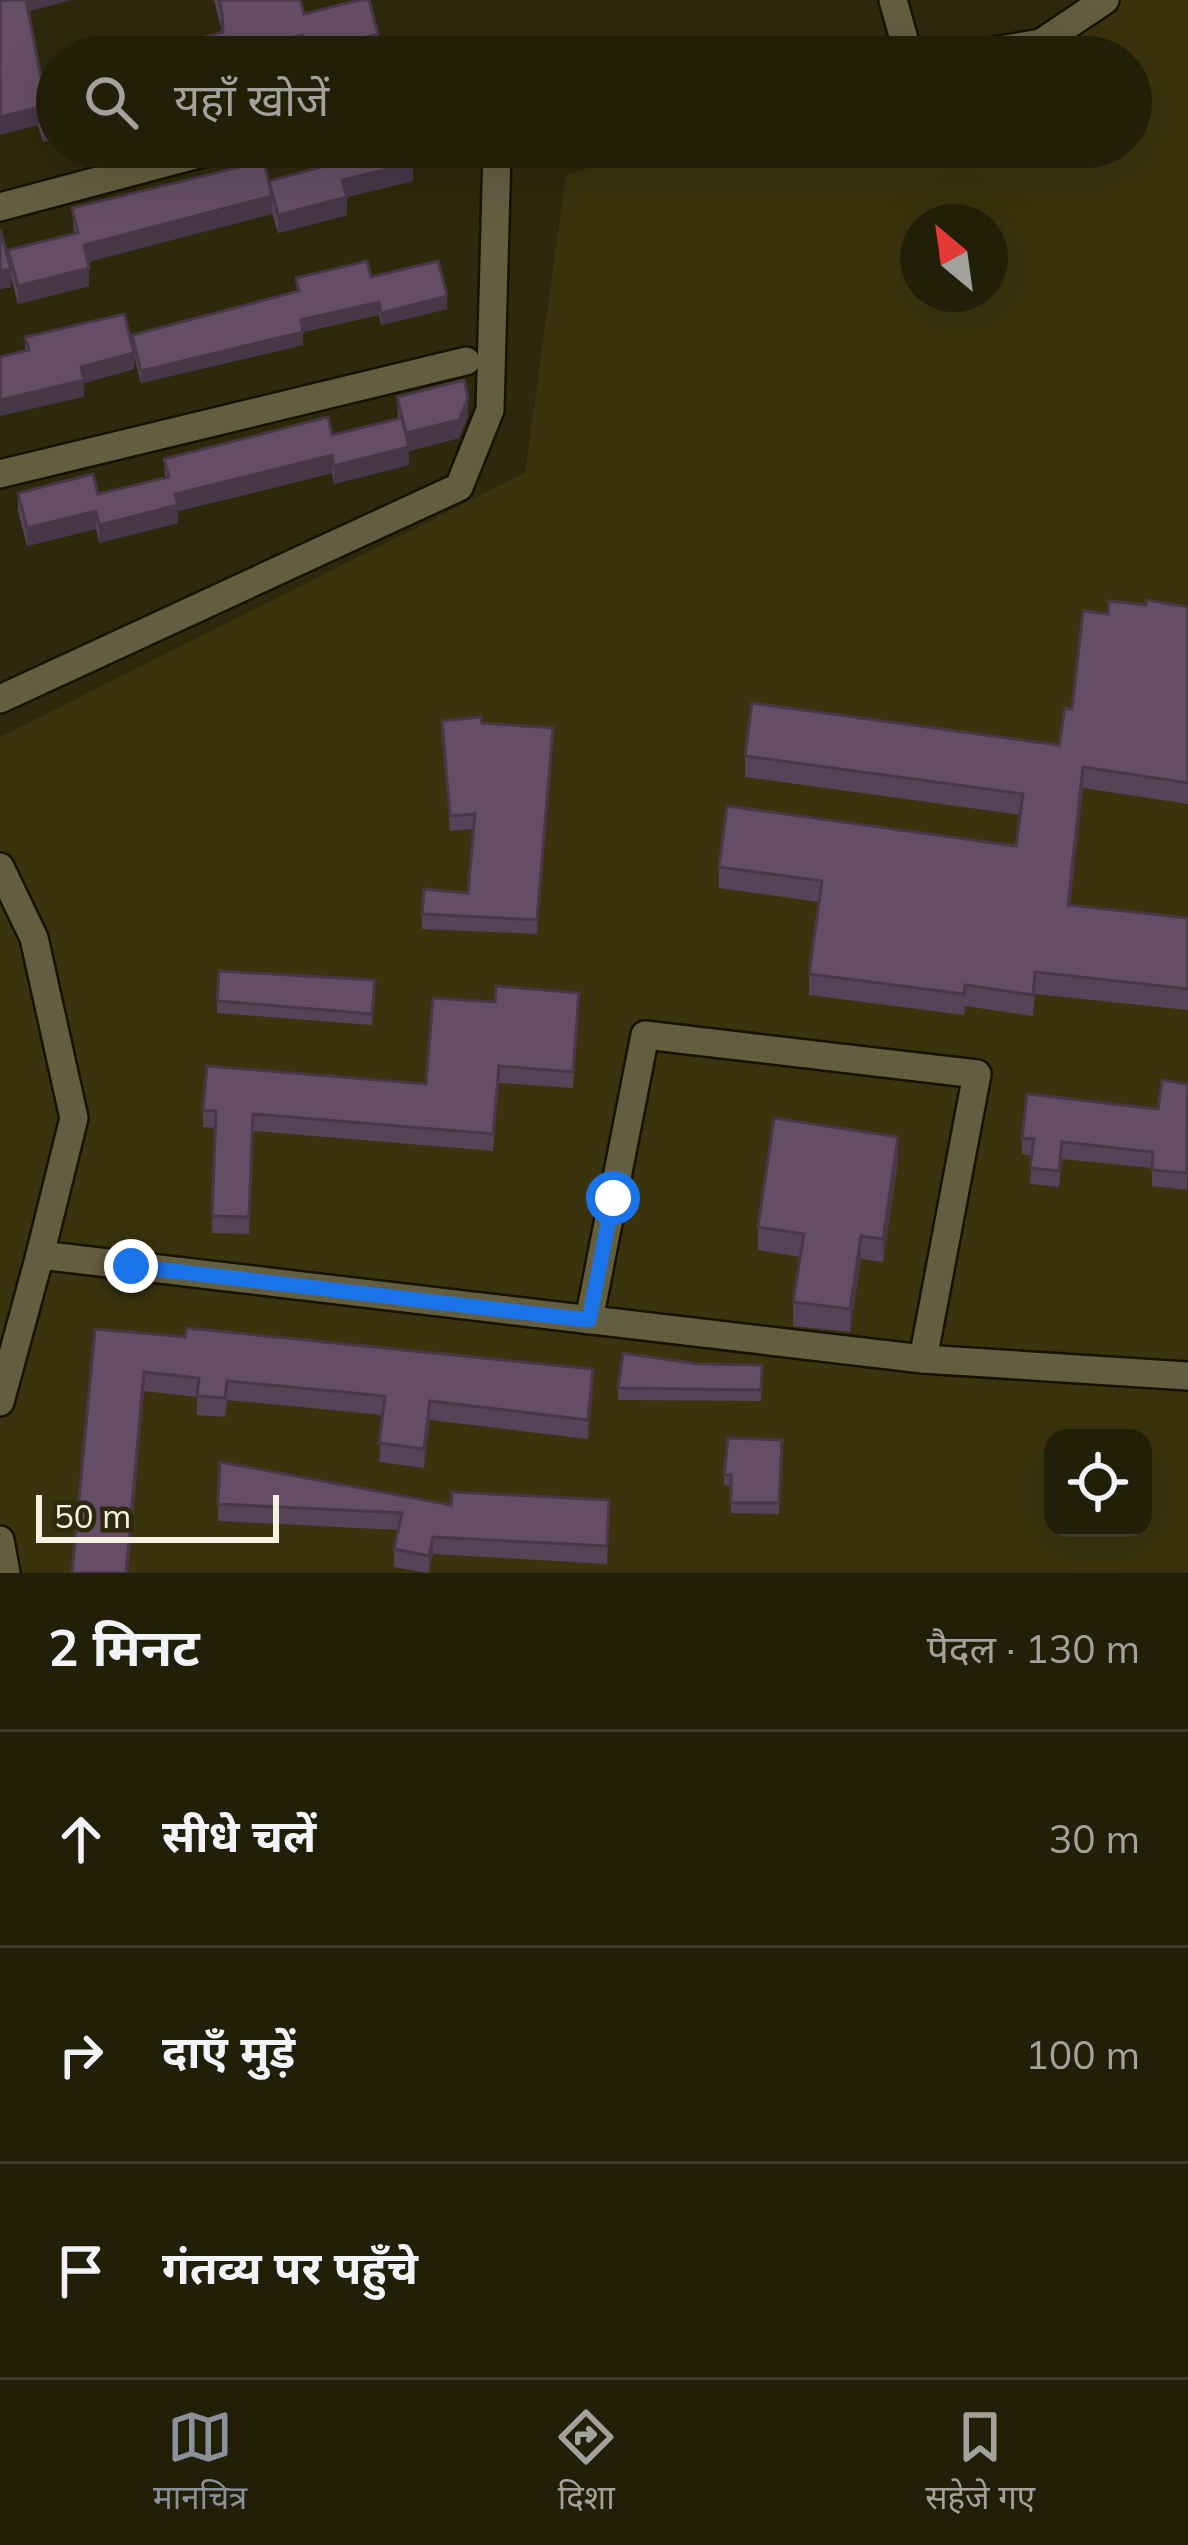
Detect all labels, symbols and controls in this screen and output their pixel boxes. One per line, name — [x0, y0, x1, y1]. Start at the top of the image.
search box — [36, 36, 1152, 168]
icon: search — [78, 69, 144, 135]
text: यहाँ खोजें — [174, 71, 329, 127]
north arrow — [900, 204, 1008, 312]
route start — [586, 1171, 640, 1225]
route end — [104, 1239, 158, 1293]
map controls — [1044, 1429, 1152, 1537]
button: locate — [1044, 1429, 1152, 1537]
scale bar — [36, 1489, 279, 1542]
text: 50 m — [54, 1495, 131, 1536]
text: 2 मिनट — [48, 1615, 200, 1679]
text: पैदल · 130 m — [927, 1624, 1140, 1673]
icon: ahead — [48, 1806, 114, 1872]
text: सीधे चलें — [162, 1807, 316, 1863]
text: 30 m — [1049, 1814, 1140, 1863]
icon: right — [48, 2022, 114, 2088]
text: दाएँ मुड़ें — [162, 2023, 295, 2079]
text: 100 m — [1025, 2030, 1140, 2079]
icon: arrive — [48, 2238, 114, 2304]
text: गंतव्य पर पहुँचे — [162, 2239, 418, 2295]
tab: मानचित्र — [153, 2404, 247, 2522]
tab: दिशा — [553, 2404, 619, 2522]
tab: सहेजे गए — [925, 2404, 1035, 2522]

